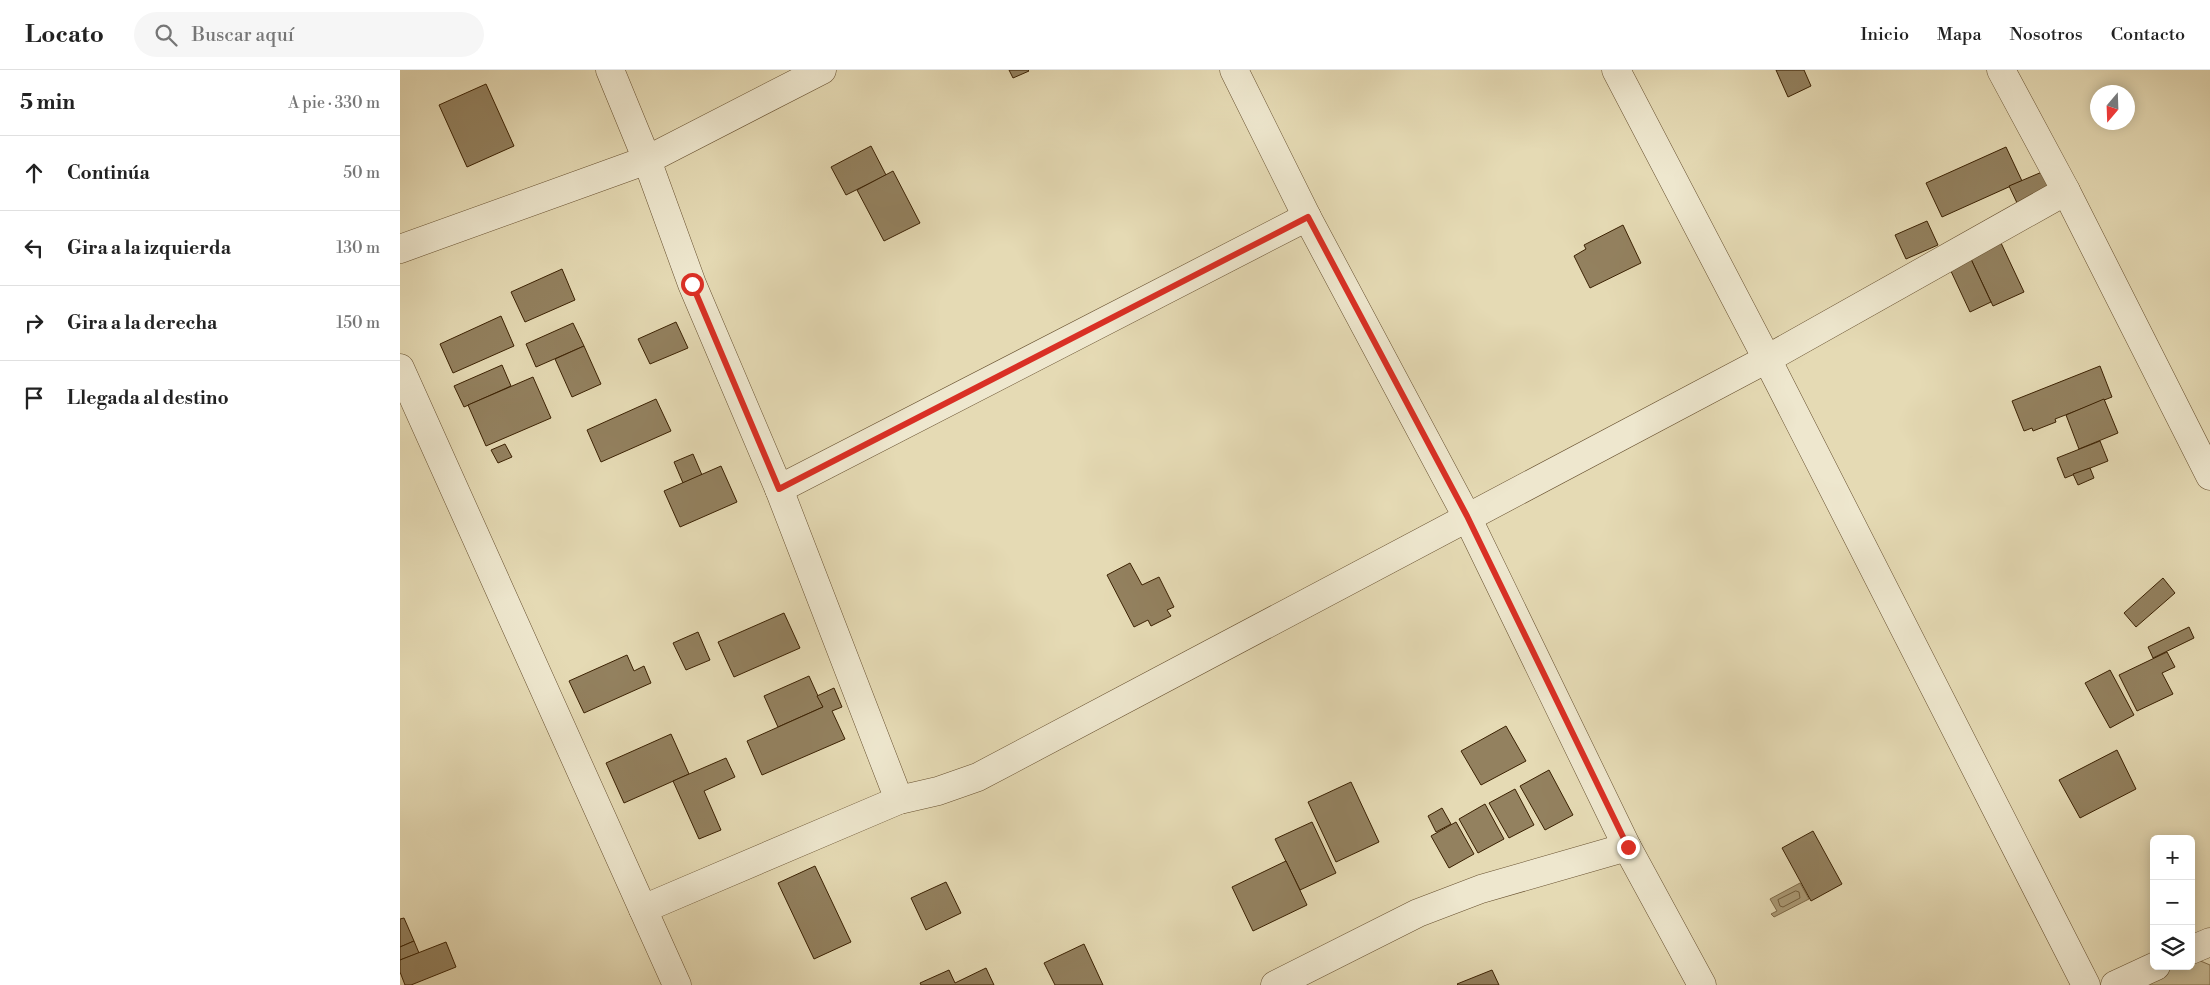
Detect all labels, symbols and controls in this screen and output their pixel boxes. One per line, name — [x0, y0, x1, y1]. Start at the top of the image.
search box — [134, 12, 484, 57]
text: Locato — [25, 20, 104, 50]
icon: search — [152, 21, 180, 49]
text: Buscar aquí — [192, 23, 294, 47]
text: Inicio — [1860, 23, 1909, 46]
text: Mapa — [1937, 23, 1982, 46]
text: Nosotros — [2010, 23, 2083, 46]
text: Contacto — [2111, 23, 2185, 46]
north arrow — [2090, 85, 2135, 130]
text: 5 min — [20, 90, 75, 116]
text: A pie · 330 m — [288, 93, 380, 113]
icon: ahead — [20, 159, 48, 187]
text: Continúa — [67, 161, 150, 185]
text: 50 m — [343, 163, 380, 183]
icon: left — [20, 234, 48, 262]
text: Gira a la izquierda — [67, 236, 231, 260]
text: 130 m — [336, 238, 380, 258]
route start — [681, 273, 704, 296]
icon: right — [20, 309, 48, 337]
text: Gira a la derecha — [67, 311, 217, 335]
text: 150 m — [336, 313, 380, 333]
icon: arrive — [20, 384, 48, 412]
text: Llegada al destino — [67, 386, 229, 410]
map controls — [2150, 835, 2195, 970]
button: + — [2150, 835, 2195, 880]
route end — [1617, 836, 1640, 859]
button: − — [2150, 880, 2195, 925]
button: layers — [2150, 925, 2195, 970]

